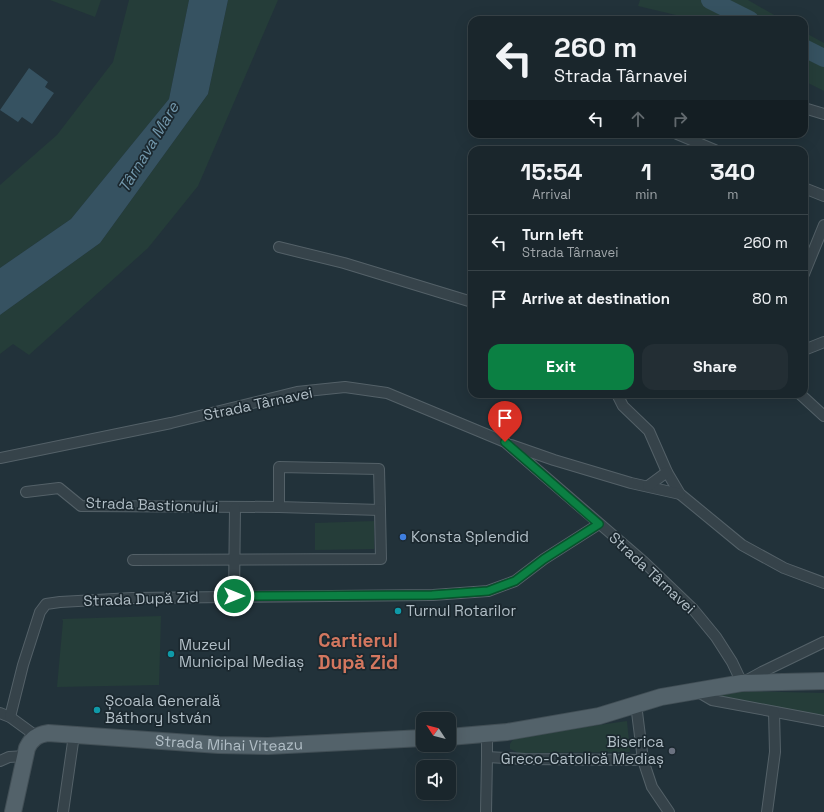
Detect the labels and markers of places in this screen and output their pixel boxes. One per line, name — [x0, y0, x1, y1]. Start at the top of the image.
pin — [488, 401, 522, 442]
place label: Konsta Splendid — [411, 527, 529, 546]
marker: Konsta Splendid — [398, 532, 408, 542]
place label: Turnul Rotarilor — [406, 601, 516, 620]
marker: Turnul Rotarilor — [393, 606, 403, 616]
place label: Muzeul Municipal Mediaș — [179, 635, 304, 671]
marker: Muzeul Municipal Mediaș — [166, 649, 176, 659]
place label: Școala Generală Báthory István — [105, 691, 221, 727]
marker: Școala Generală Báthory István — [92, 705, 102, 715]
place label: Biserica Greco-Catolică Mediaș — [501, 732, 664, 768]
marker: Biserica Greco-Catolică Mediaș — [667, 746, 677, 756]

